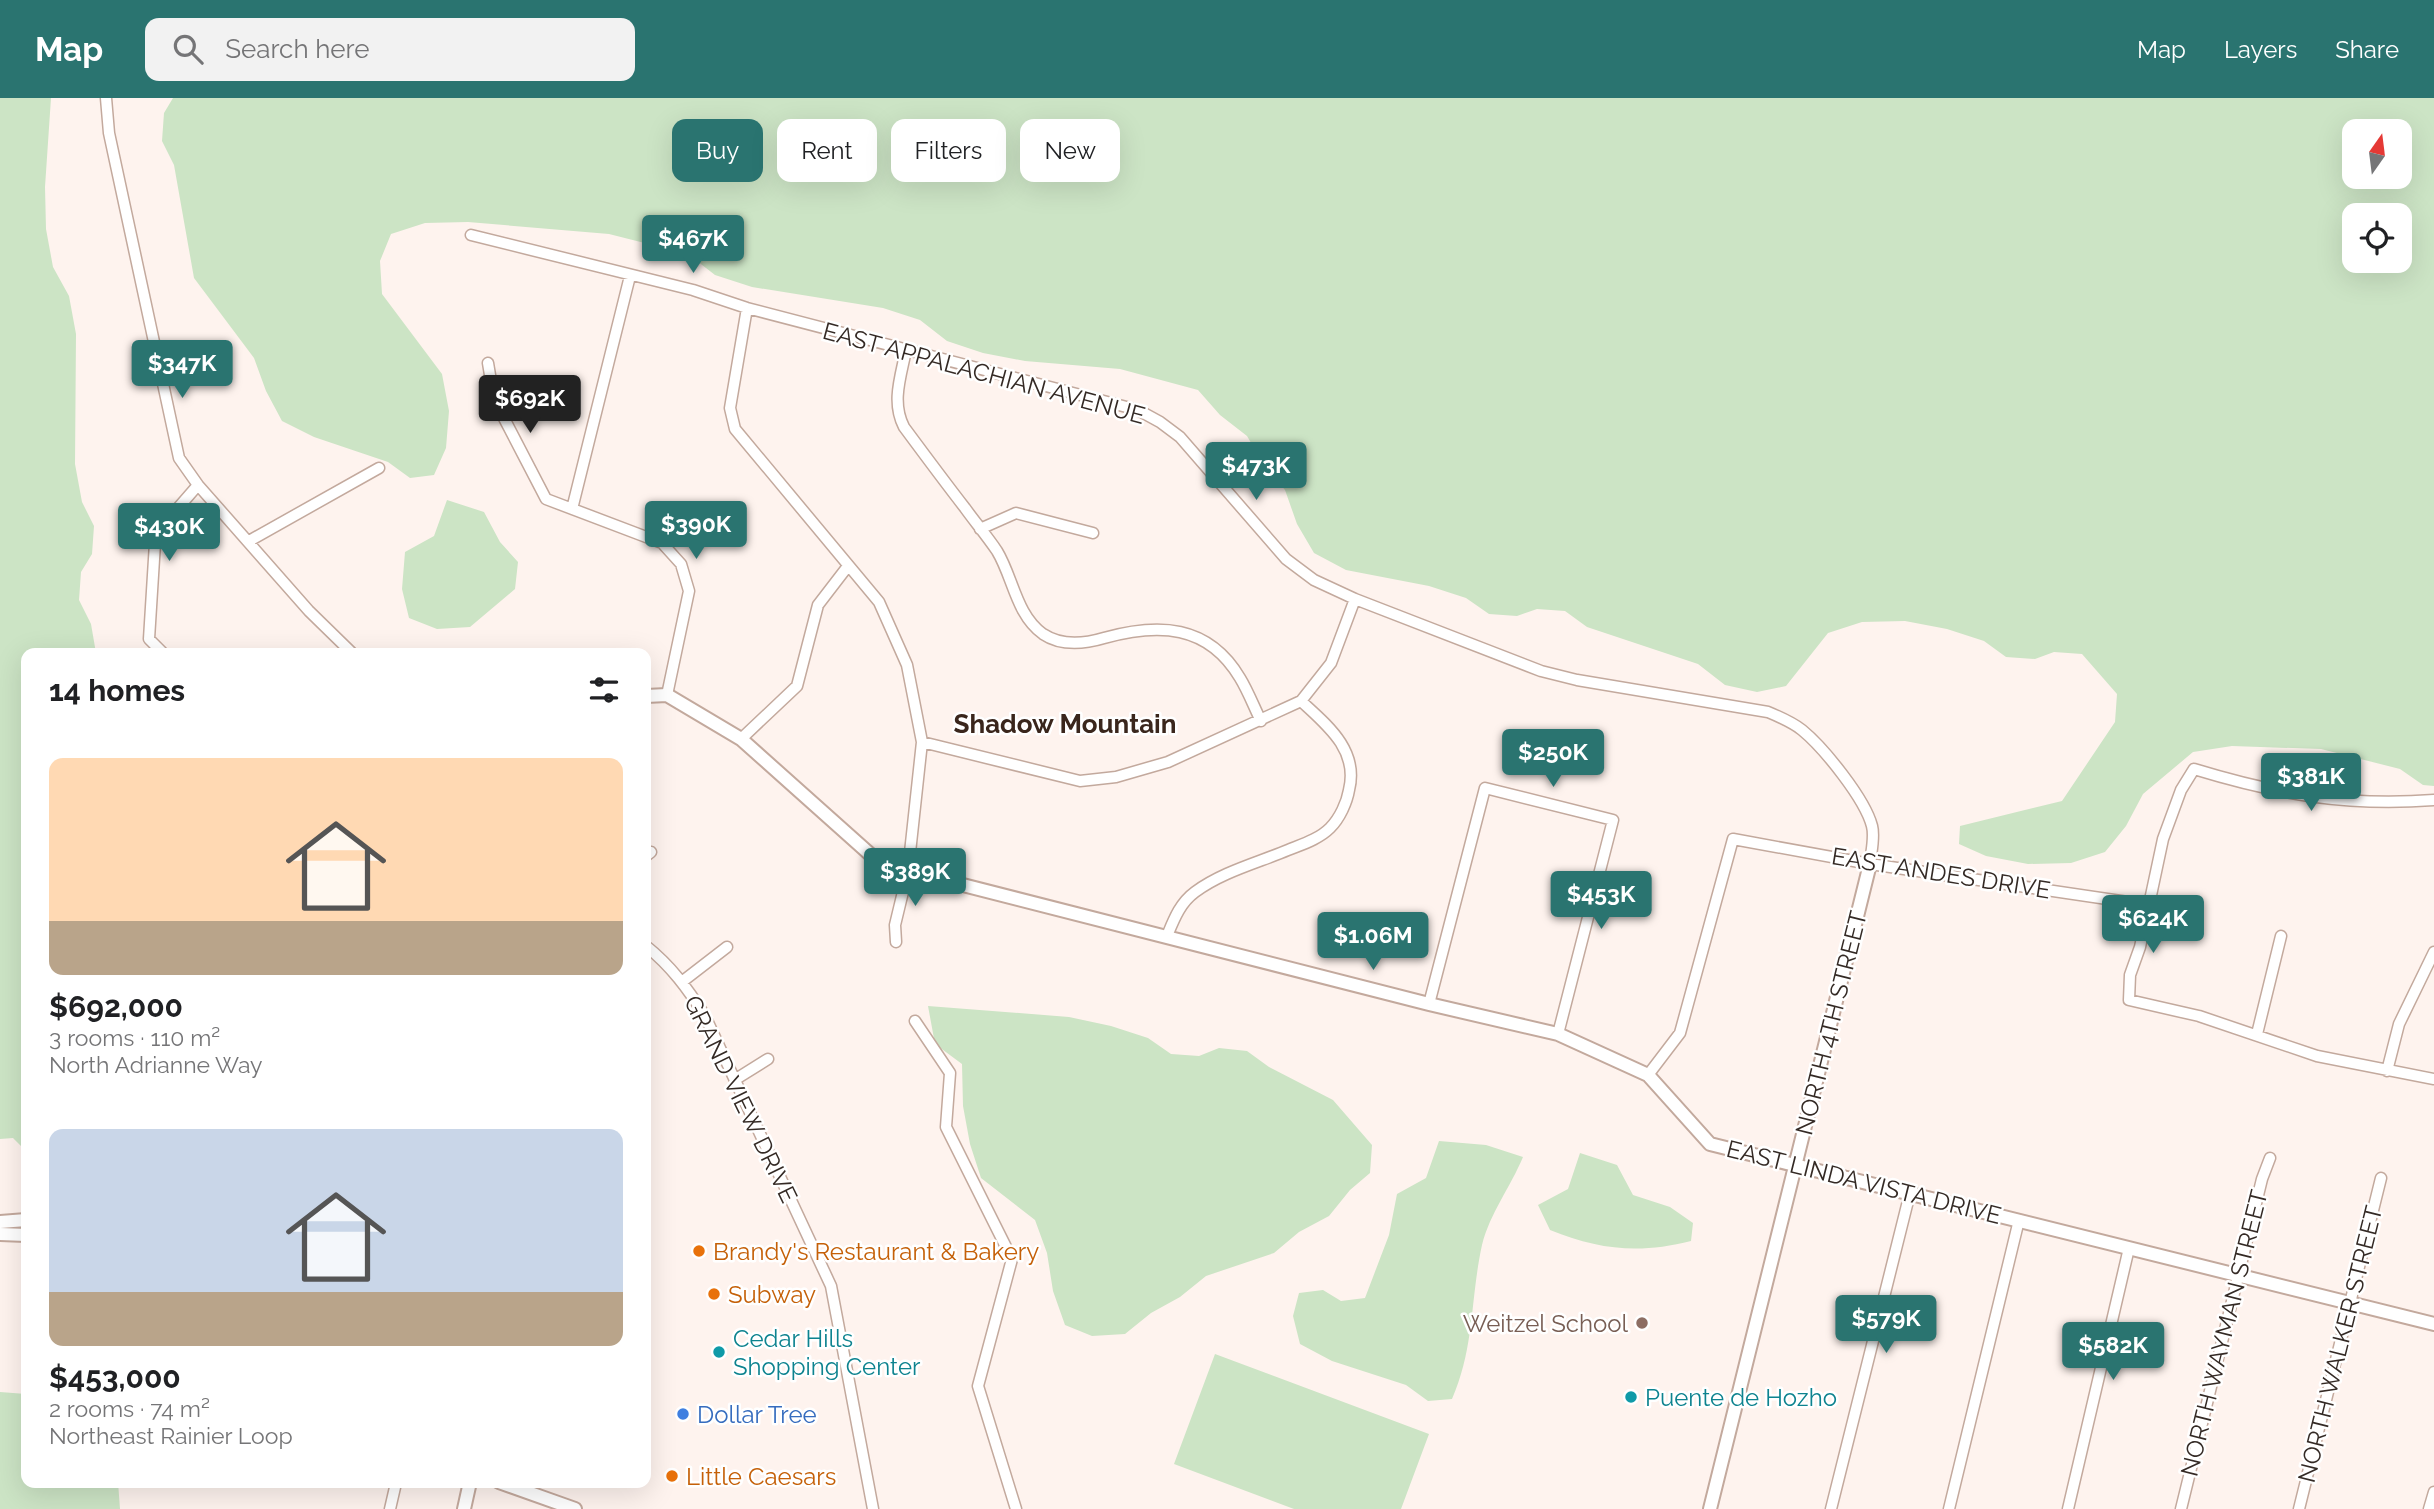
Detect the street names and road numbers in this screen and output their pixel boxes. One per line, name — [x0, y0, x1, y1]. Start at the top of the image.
street label: EAST APPALACHIAN AVENUE — [820, 316, 1148, 430]
street label: EAST ANDES DRIVE — [1829, 841, 2053, 905]
street label: NORTH 4TH STREET — [1789, 908, 1873, 1138]
street label: GRAND VIEW DRIVE — [678, 991, 804, 1207]
street label: EAST LINDA VISTA DRIVE — [1724, 1134, 2004, 1230]
street label: NORTH WAYMAN STREET — [2174, 1187, 2274, 1479]
street label: NORTH WALKER STREET — [2292, 1202, 2389, 1485]

